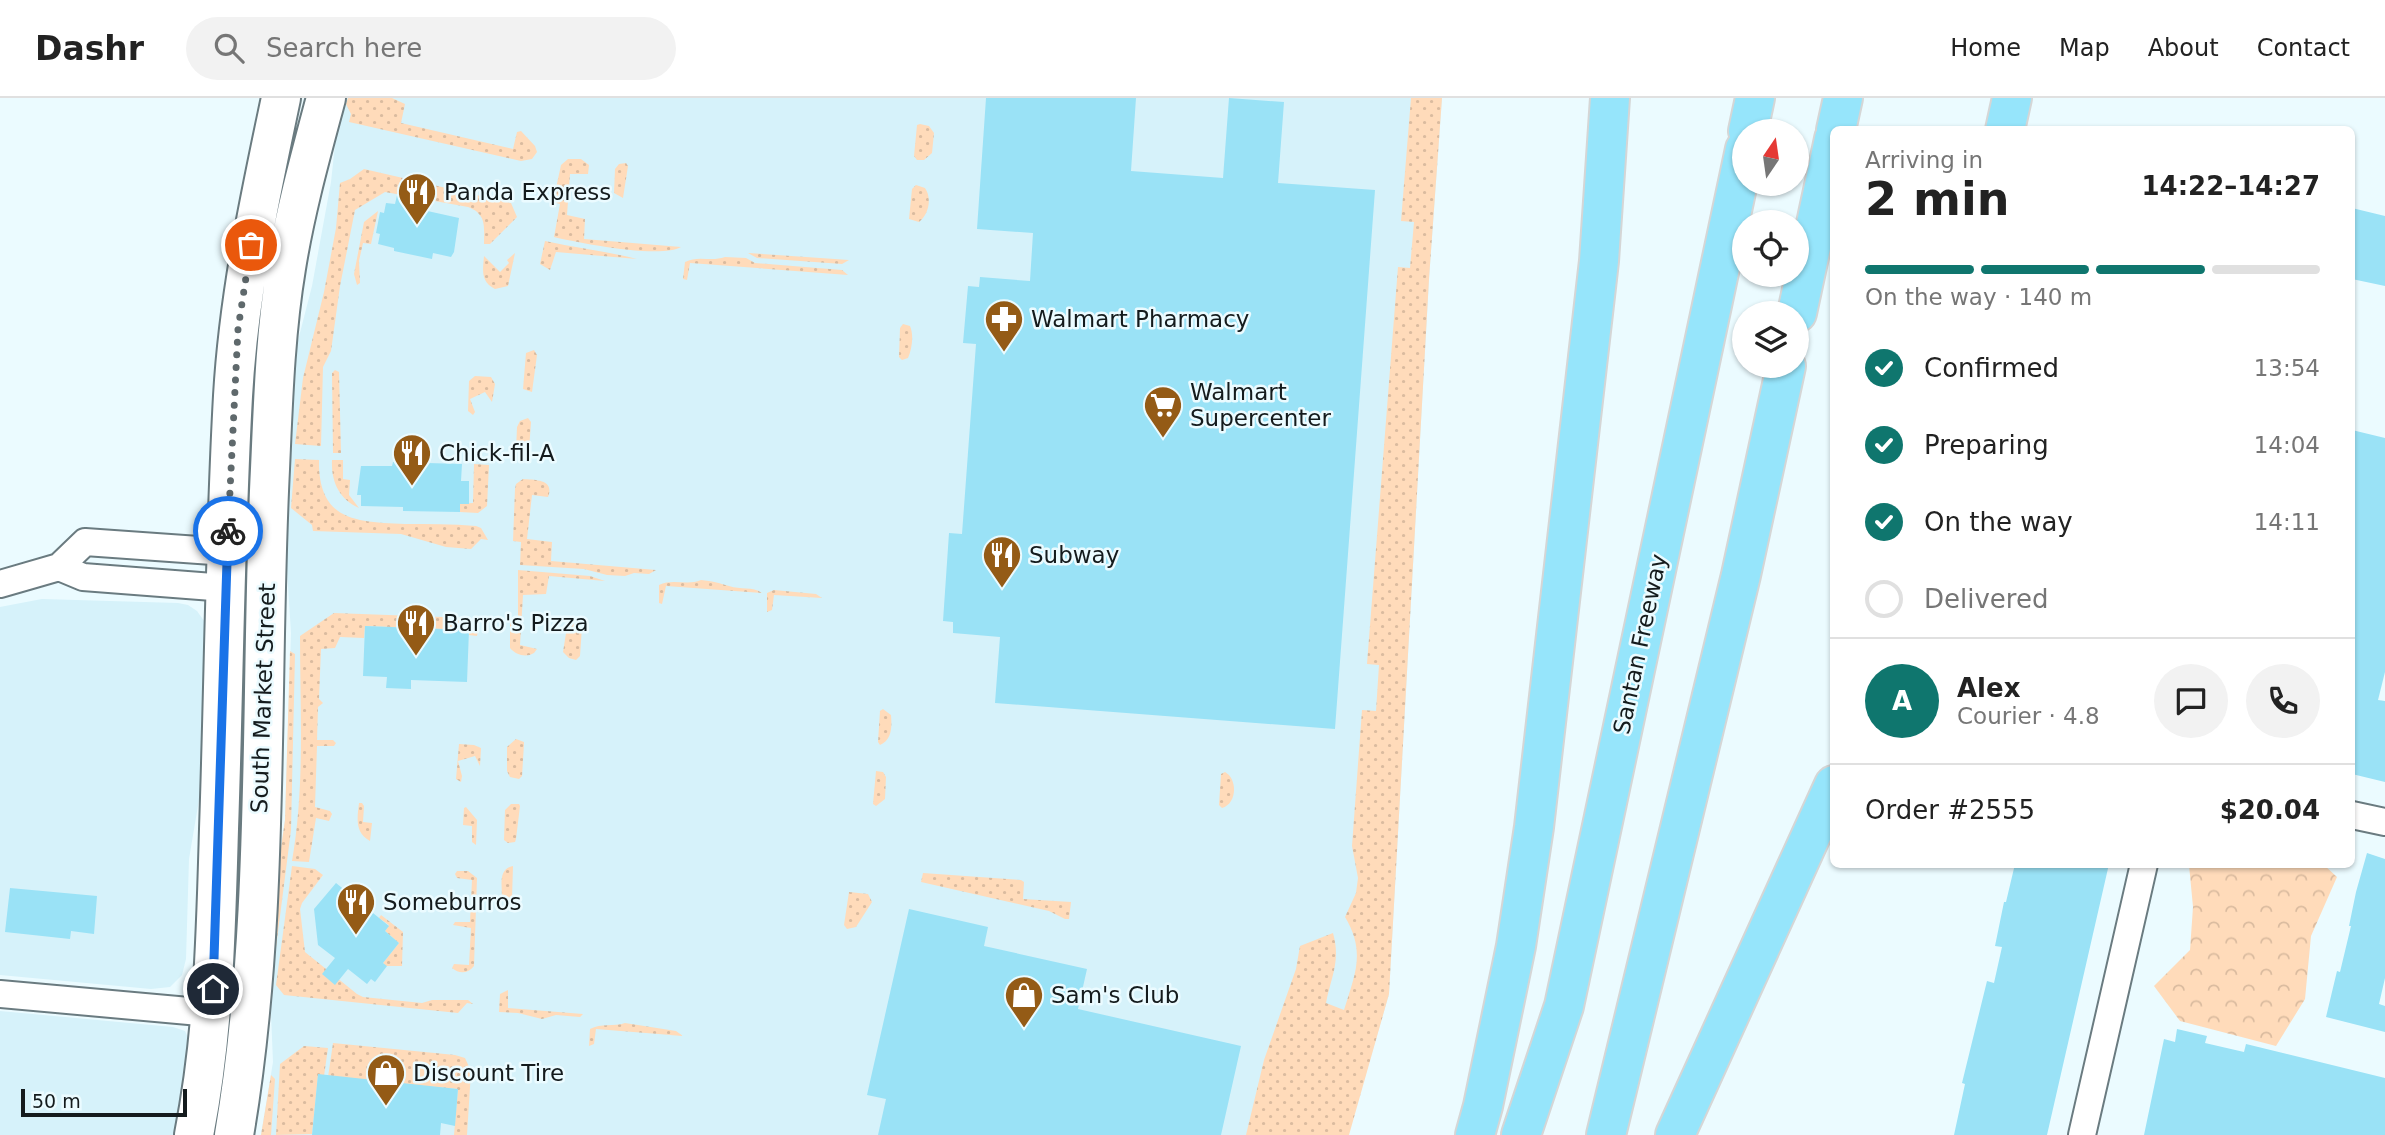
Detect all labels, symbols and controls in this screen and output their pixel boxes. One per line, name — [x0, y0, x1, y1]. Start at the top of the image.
search box — [186, 17, 676, 80]
text: Dashr — [35, 29, 144, 68]
icon: search — [210, 29, 248, 67]
text: Search here — [266, 33, 422, 63]
text: Home — [1950, 34, 2021, 62]
text: Map — [2059, 34, 2110, 62]
text: About — [2148, 34, 2219, 62]
text: Contact — [2257, 34, 2350, 62]
north arrow — [1732, 119, 1810, 196]
map controls — [1732, 119, 1809, 378]
text: Arriving in — [1865, 147, 1983, 173]
restaurant icon: Panda Express — [396, 171, 438, 226]
text: 14:22–14:27 — [2141, 171, 2320, 201]
text: 2 min — [1865, 172, 2009, 226]
place label: Panda Express — [444, 179, 611, 205]
button: locate — [1732, 210, 1809, 287]
pin — [221, 215, 281, 275]
icon: bag — [232, 226, 270, 264]
text: On the way · 140 m — [1865, 284, 2092, 310]
pharmacy icon: Walmart Pharmacy — [983, 298, 1025, 353]
button: layers — [1732, 301, 1809, 378]
place label: Walmart Pharmacy — [1031, 306, 1249, 332]
icon: check — [1865, 349, 1903, 387]
text: Confirmed — [1924, 353, 2059, 383]
text: 13:54 — [2254, 355, 2320, 381]
place label: Walmart Supercenter — [1190, 379, 1331, 431]
supermarket icon: Walmart Supercenter — [1142, 384, 1184, 439]
icon: check — [1865, 426, 1903, 464]
text: Preparing — [1924, 430, 2049, 460]
restaurant icon: Chick-fil-A — [391, 432, 433, 487]
text: 14:04 — [2254, 432, 2320, 458]
place label: Chick-fil-A — [439, 440, 555, 466]
courier — [193, 496, 263, 566]
icon: check — [1865, 503, 1903, 541]
text: On the way — [1924, 507, 2073, 537]
text: 14:11 — [2254, 509, 2320, 535]
icon: bike — [209, 512, 247, 550]
restaurant icon: Subway — [981, 534, 1023, 589]
place label: Subway — [1029, 542, 1119, 568]
street label: Santan Freeway — [1608, 551, 1672, 737]
street label: South Market Street — [246, 582, 280, 814]
text: Delivered — [1924, 584, 2048, 614]
restaurant icon: Barro's Pizza — [395, 602, 437, 657]
place label: Barro's Pizza — [443, 610, 589, 636]
button: chat — [2154, 664, 2228, 738]
button: phone — [2246, 664, 2320, 738]
text: Alex — [1957, 673, 2020, 703]
text: A — [1892, 686, 1912, 716]
text: Courier · 4.8 — [1957, 703, 2100, 729]
text: Order #2555 — [1865, 795, 2035, 825]
text: $20.04 — [2220, 795, 2320, 825]
restaurant icon: Someburros — [335, 881, 377, 936]
place label: Someburros — [383, 889, 521, 915]
pin — [183, 959, 243, 1019]
icon: home — [194, 970, 232, 1008]
shop icon: Sam's Club — [1003, 974, 1045, 1029]
place label: Sam's Club — [1051, 982, 1179, 1008]
shop icon: Discount Tire — [365, 1052, 407, 1107]
place label: Discount Tire — [413, 1060, 564, 1086]
scale bar — [21, 1086, 187, 1118]
text: 50 m — [32, 1090, 81, 1112]

